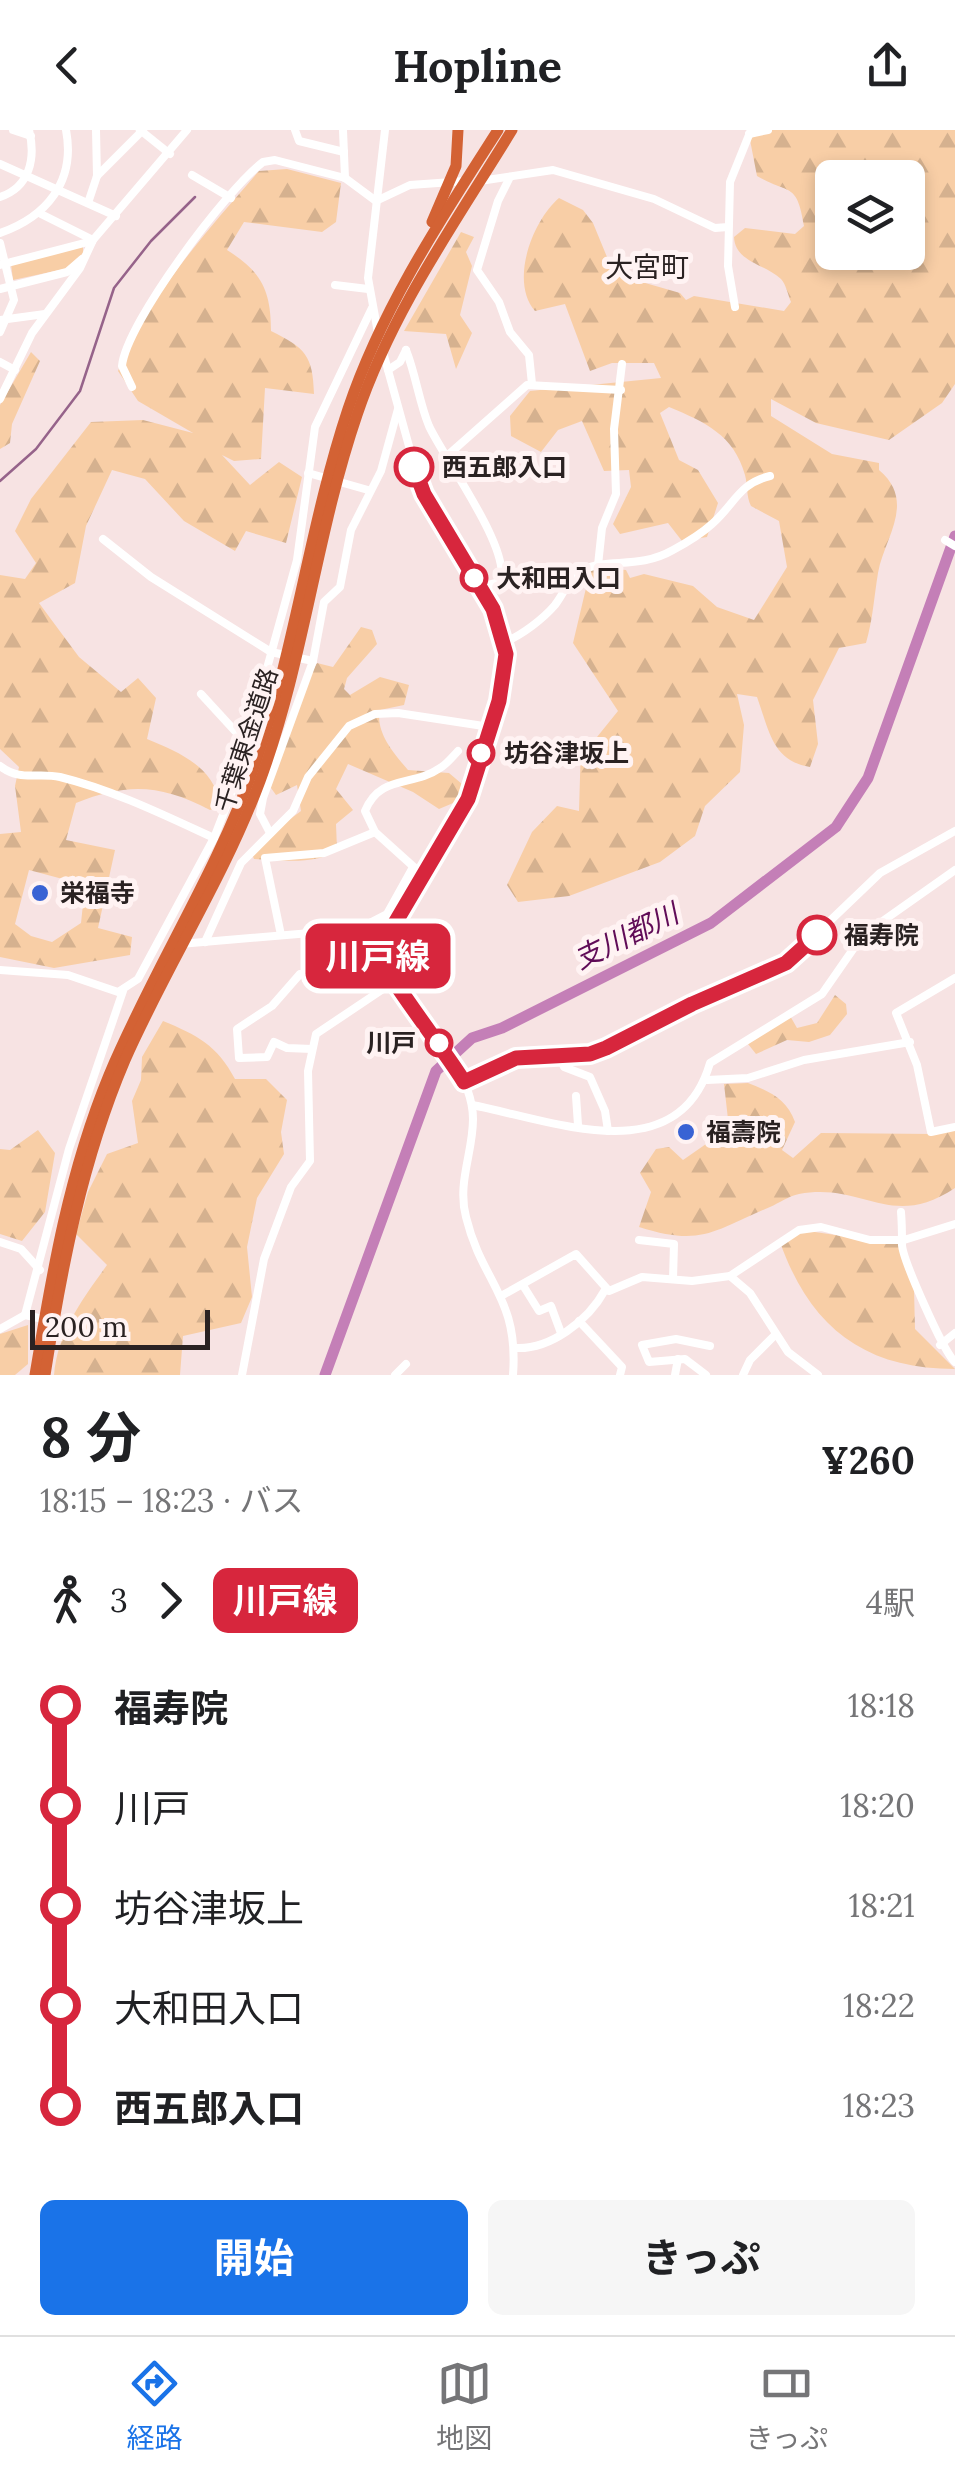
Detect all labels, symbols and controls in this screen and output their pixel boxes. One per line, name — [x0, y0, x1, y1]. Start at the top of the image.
text: Hopline — [393, 37, 562, 94]
icon: back — [40, 38, 95, 93]
icon: share — [860, 38, 915, 93]
map controls — [815, 160, 925, 270]
button: layers — [815, 160, 925, 270]
district label: 大宮町 — [605, 249, 689, 285]
marker: 西五郎入口 — [395, 448, 433, 486]
place label: 西五郎入口 — [442, 451, 567, 483]
place label: 大和田入口 — [496, 562, 621, 594]
marker: 大和田入口 — [461, 565, 487, 591]
street label: 千葉東金道路 — [208, 664, 284, 816]
place label: 坊谷津坂上 — [504, 737, 629, 769]
marker: 坊谷津坂上 — [468, 740, 494, 766]
place label: 栄福寺 — [60, 877, 135, 909]
marker: 栄福寺 — [29, 882, 51, 904]
water label: 支川都川 — [568, 894, 687, 977]
marker: 福寿院 — [798, 916, 836, 954]
place label: 福寿院 — [844, 919, 919, 951]
line badge: 川戸線 — [320, 924, 436, 988]
text: 川戸線 — [325, 934, 431, 979]
place label: 川戸 — [366, 1027, 416, 1059]
marker: 川戸 — [426, 1030, 452, 1056]
place label: 福壽院 — [706, 1116, 781, 1148]
marker: 福壽院 — [675, 1121, 697, 1143]
scale bar — [30, 1305, 210, 1350]
text: 200 m — [45, 1309, 127, 1345]
text: 8 分 — [40, 1402, 141, 1472]
text: ¥260 — [821, 1436, 915, 1484]
text: 18:15 – 18:23 · バス — [40, 1480, 303, 1521]
icon: walk — [40, 1573, 95, 1628]
icon: forward — [143, 1573, 198, 1628]
text: 川戸線 — [233, 1578, 338, 1623]
text: 3 — [110, 1580, 128, 1621]
text: 4駅 — [866, 1582, 915, 1623]
text: 福寿院 — [114, 1684, 228, 1732]
text: 18:18 — [848, 1685, 915, 1726]
text: 川戸 — [114, 1784, 190, 1832]
text: 18:20 — [840, 1785, 915, 1826]
text: 坊谷津坂上 — [114, 1884, 304, 1932]
text: 18:21 — [849, 1885, 915, 1926]
text: 大和田入口 — [114, 1984, 304, 2032]
text: 18:22 — [843, 1985, 915, 2026]
text: 西五郎入口 — [114, 2084, 304, 2132]
text: 18:23 — [843, 2085, 915, 2126]
button: 開始 — [40, 2200, 468, 2315]
button: きっぷ — [488, 2200, 915, 2315]
tab: 経路 — [127, 2356, 183, 2456]
tab: 地図 — [436, 2356, 492, 2456]
tab: きっぷ — [745, 2356, 828, 2456]

